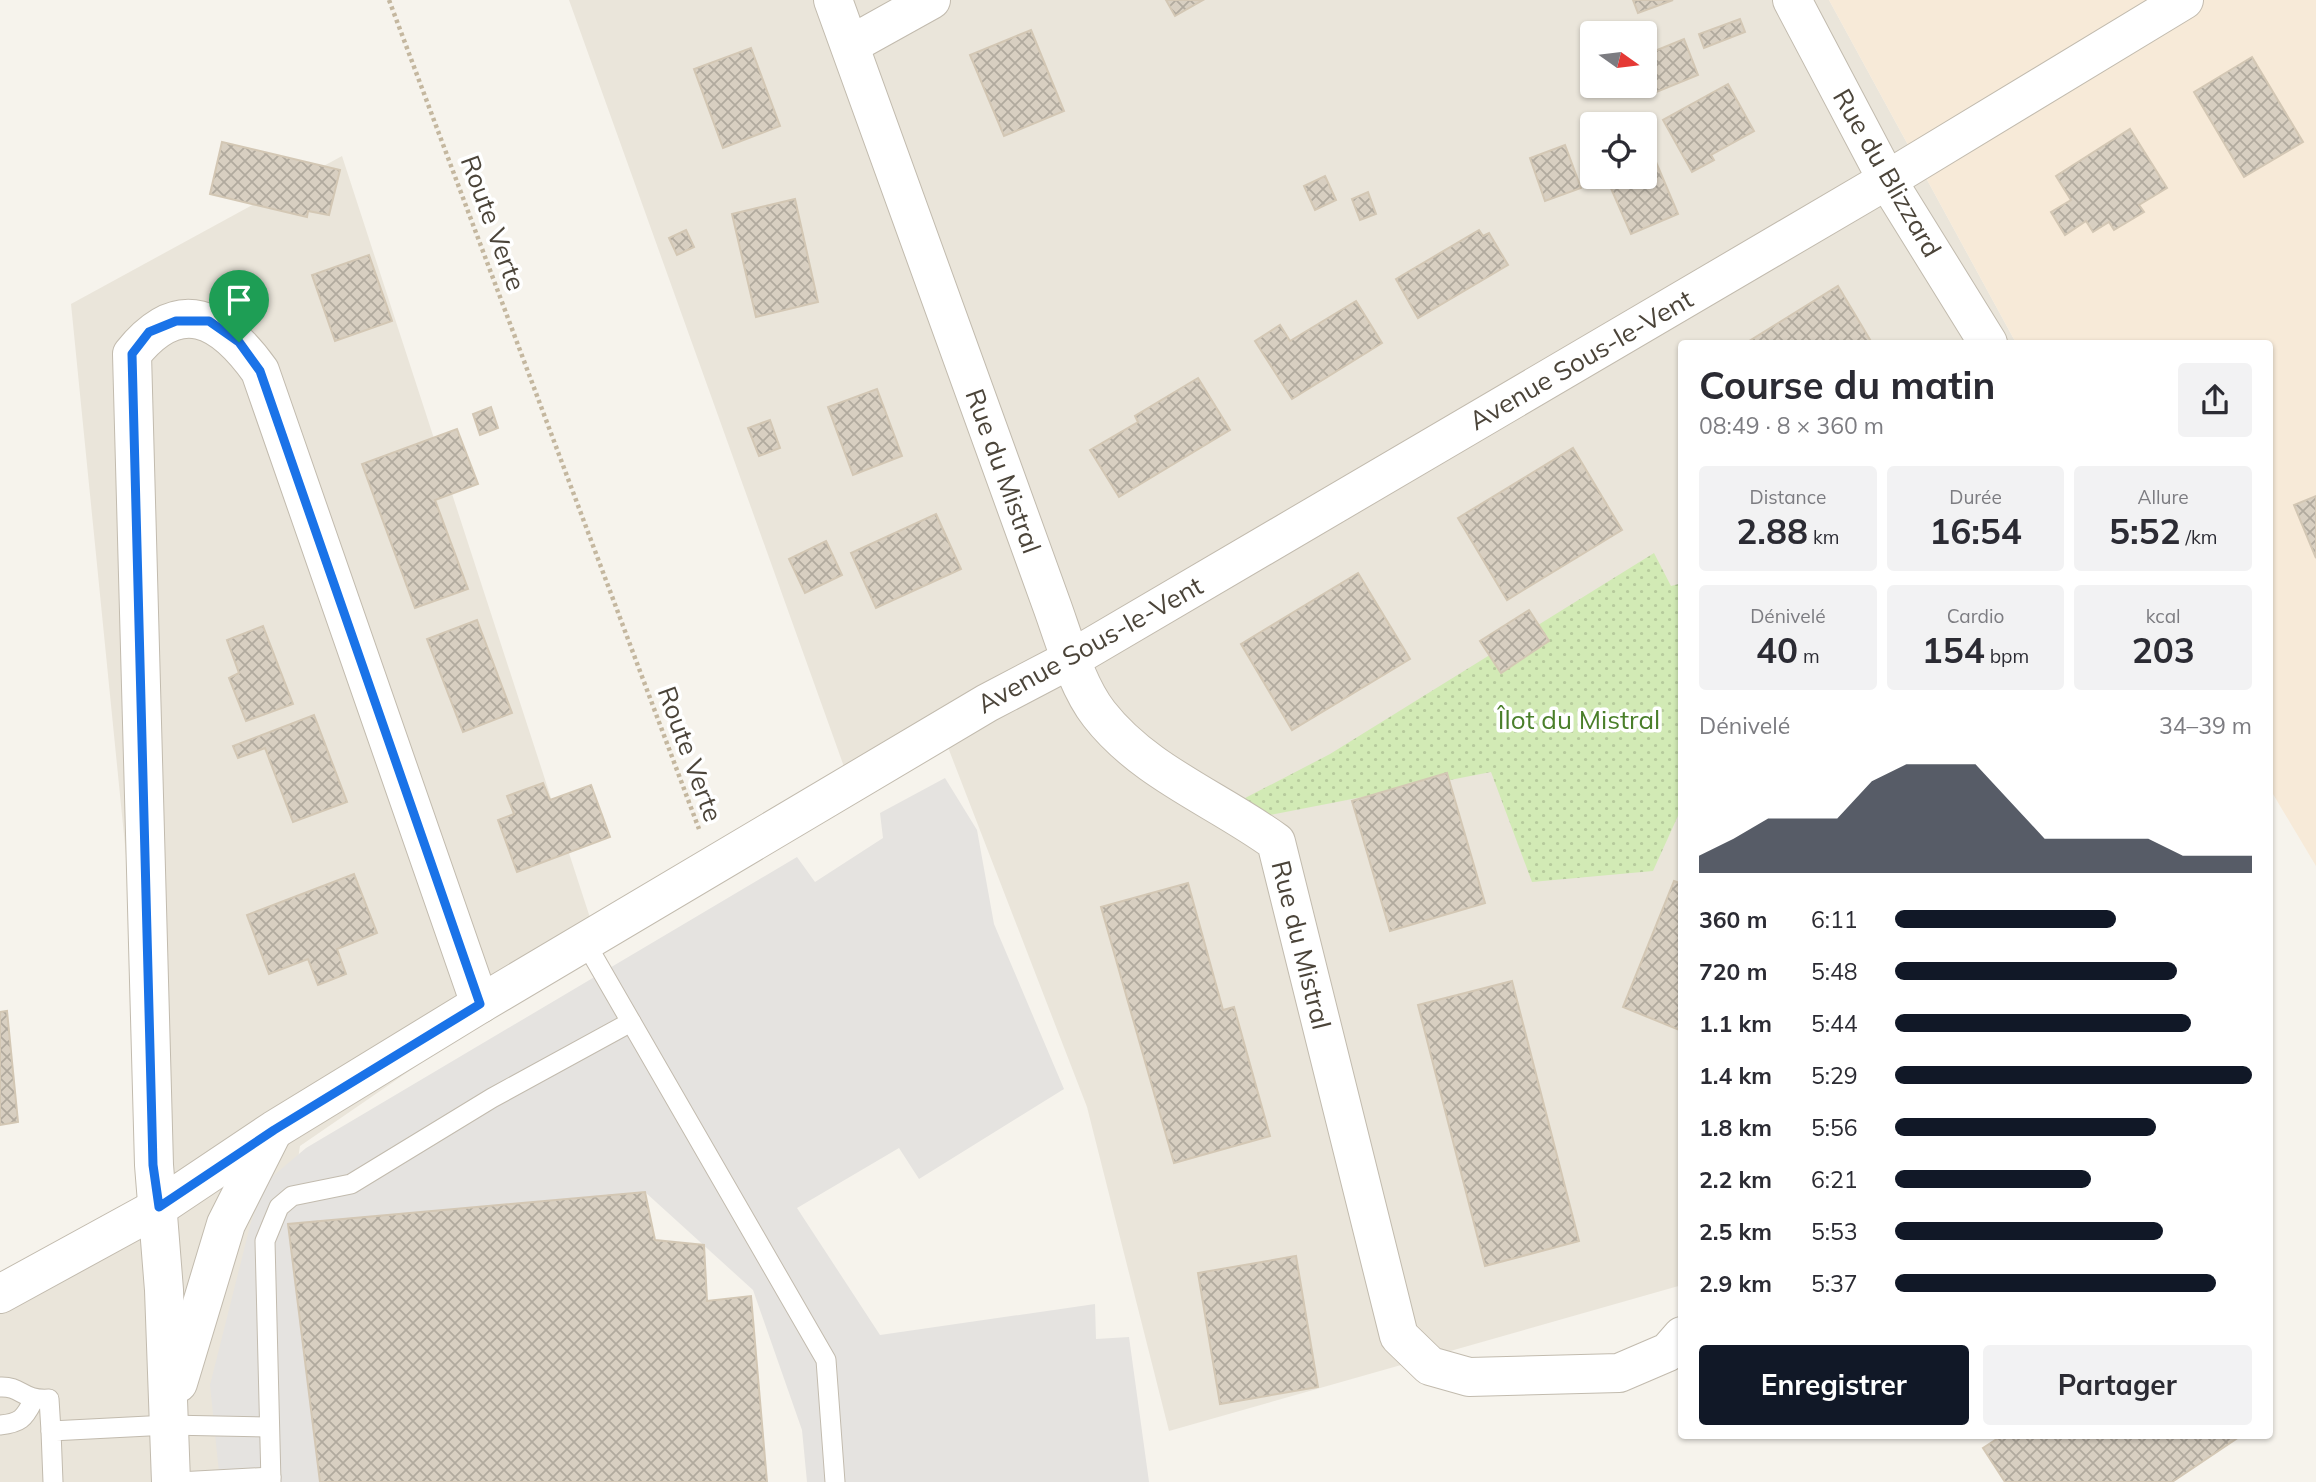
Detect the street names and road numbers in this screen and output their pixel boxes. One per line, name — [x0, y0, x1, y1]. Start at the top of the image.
street label: Rue du Blizzard — [1826, 83, 1949, 263]
street label: Route Verte — [454, 151, 533, 295]
street label: Avenue Sous-le-Vent — [1463, 282, 1699, 437]
street label: Rue du Mistral — [958, 384, 1049, 558]
street label: Avenue Sous-le-Vent — [971, 569, 1208, 720]
street label: Route Verte — [651, 682, 730, 826]
street label: Rue du Mistral — [1265, 857, 1338, 1033]

